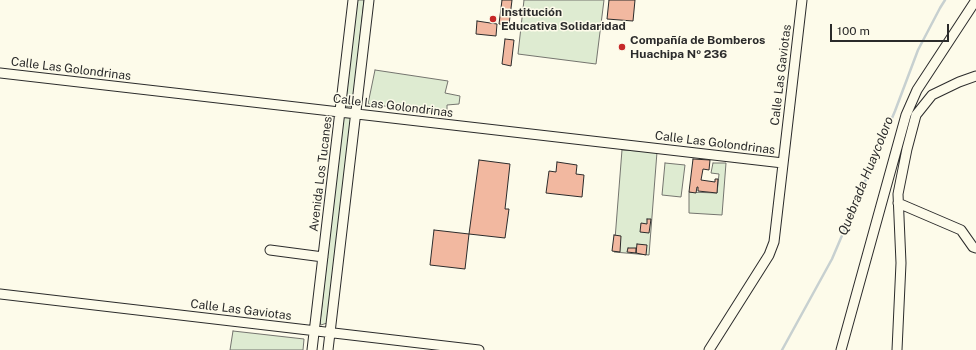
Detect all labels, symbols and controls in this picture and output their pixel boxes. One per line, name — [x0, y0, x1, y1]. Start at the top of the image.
place label: Institución Educativa Solidaridad — [501, 5, 626, 33]
marker: Institución Educativa Solidaridad — [488, 14, 498, 24]
scale bar — [832, 16, 951, 42]
street label: Calle Las Gaviotas — [768, 24, 794, 126]
text: 100 m — [837, 24, 870, 38]
place label: Compañía de Bomberos Huachipa Nº 236 — [630, 33, 765, 61]
marker: Compañía de Bomberos Huachipa Nº 236 — [617, 42, 627, 52]
street label: Calle Las Golondrinas — [10, 54, 132, 84]
street label: Calle Las Golondrinas — [332, 91, 454, 121]
water label: Quebrada Huaycoloro — [835, 114, 897, 238]
street label: Avenida Los Tucanes — [307, 116, 335, 232]
street label: Calle Las Golondrinas — [654, 128, 776, 158]
street label: Calle Las Gaviotas — [190, 297, 292, 323]

